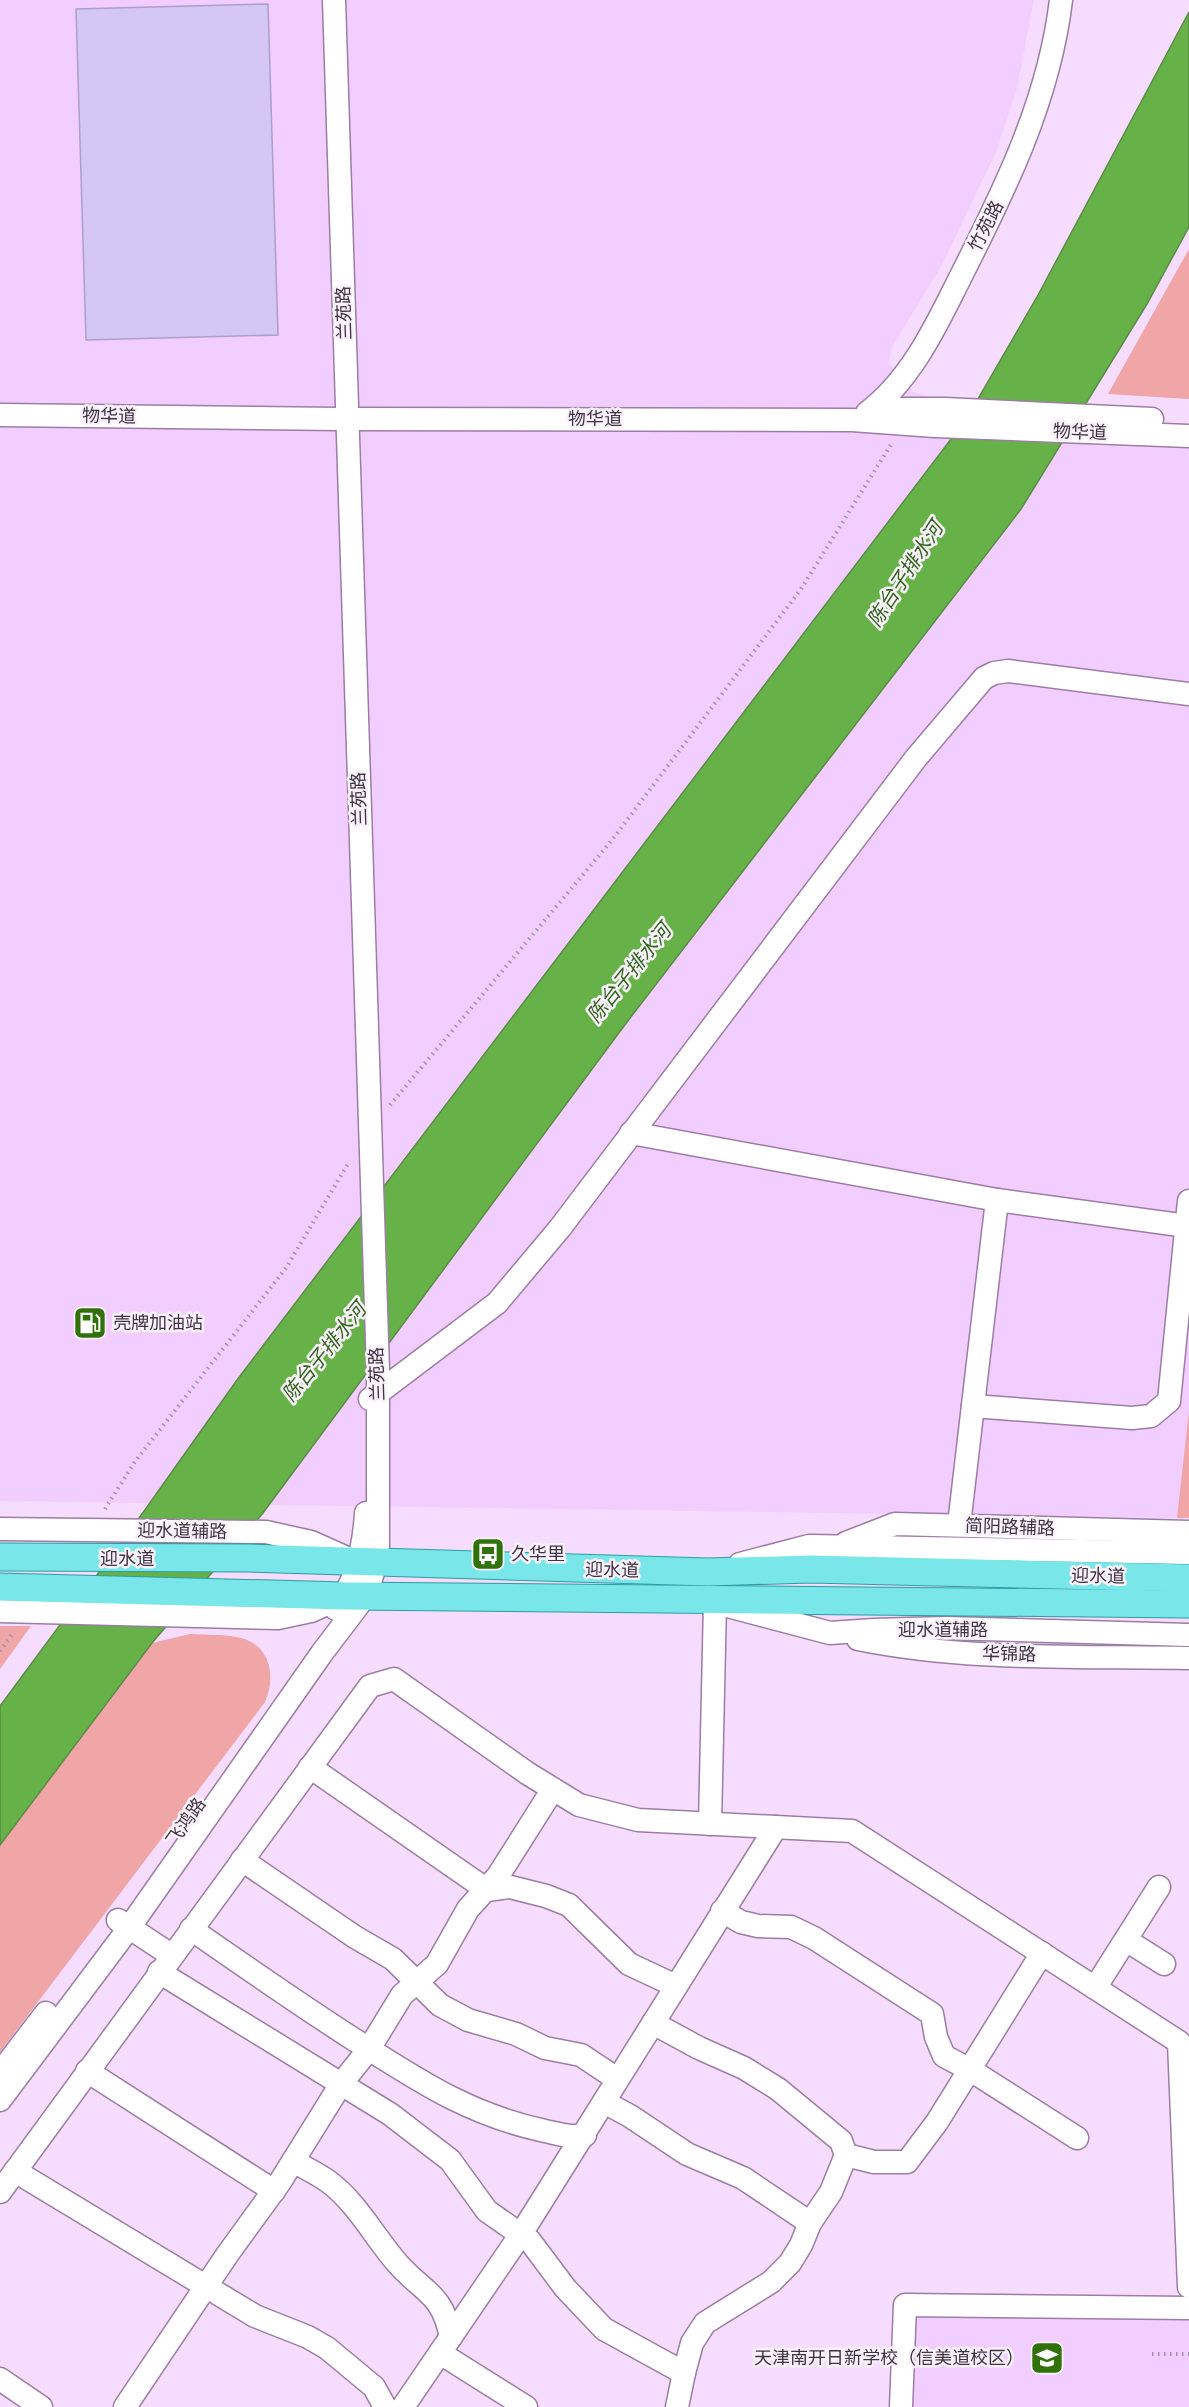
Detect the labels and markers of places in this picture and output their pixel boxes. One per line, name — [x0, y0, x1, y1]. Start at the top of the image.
fuel station icon: 壳牌加油站 — [72, 1305, 108, 1341]
place label: 壳牌加油站 — [113, 1311, 203, 1334]
bus stop icon: 久华里 — [470, 1536, 506, 1572]
place label: 久华里 — [511, 1542, 565, 1565]
school or university icon: 天津南开日新学校（信美道校区） — [1029, 2340, 1065, 2376]
place label: 天津南开日新学校（信美道校区） — [754, 2346, 1024, 2369]

